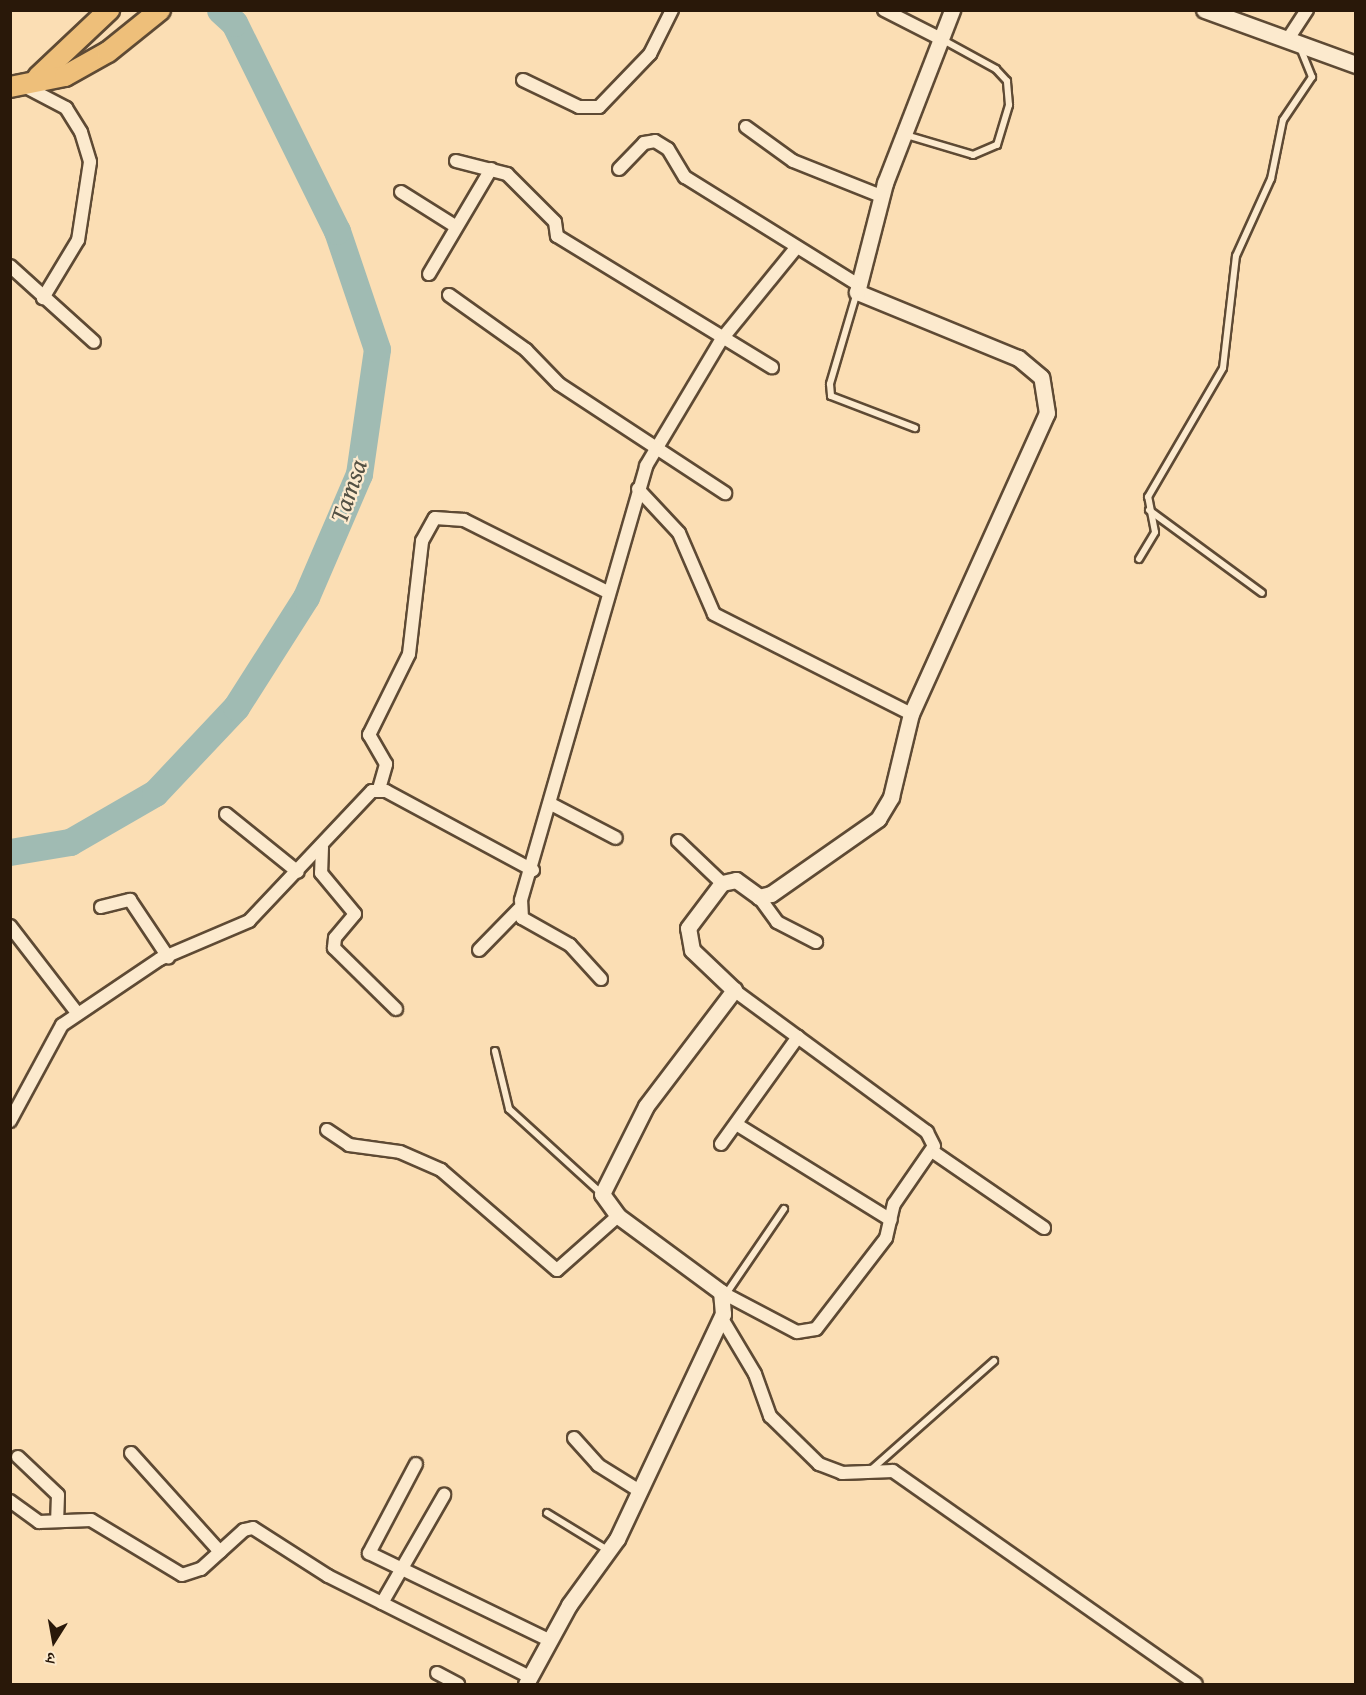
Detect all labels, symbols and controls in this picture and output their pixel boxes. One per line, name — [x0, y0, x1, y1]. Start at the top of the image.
water label: Tamsa — [323, 455, 373, 527]
north arrow — [24, 1611, 84, 1671]
text: उ — [44, 1646, 57, 1671]

